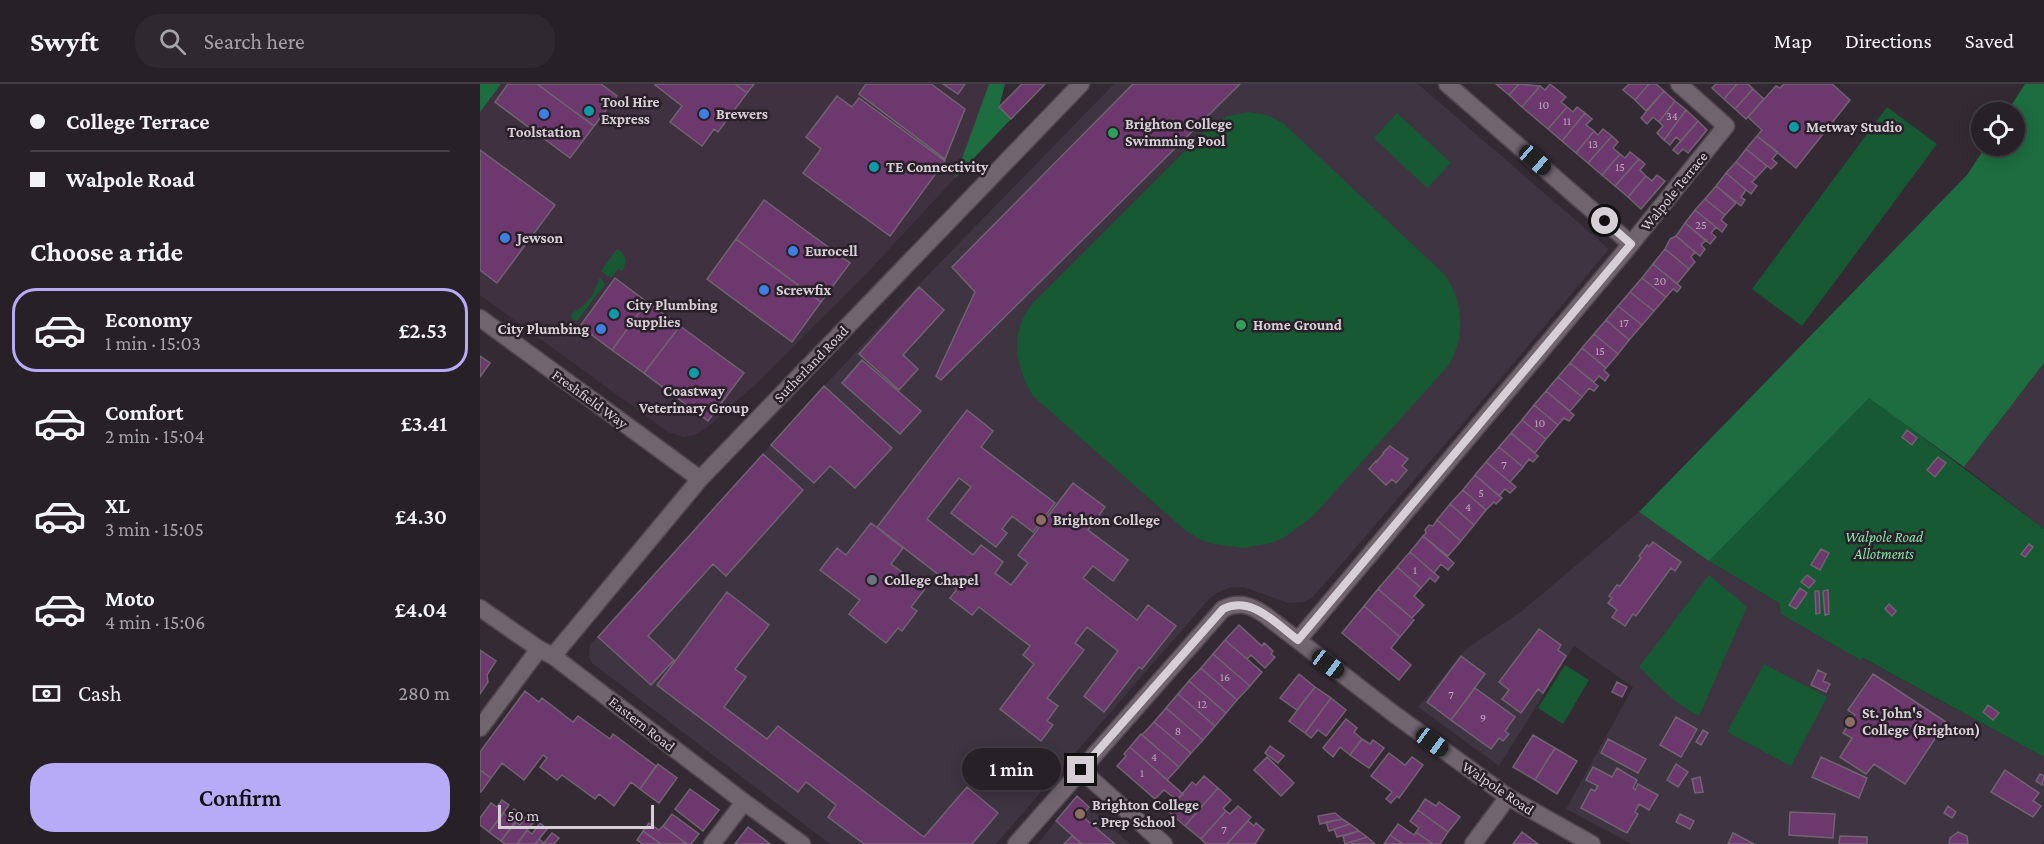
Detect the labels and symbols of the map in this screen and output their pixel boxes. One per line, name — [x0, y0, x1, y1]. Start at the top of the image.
place label: Tool Hire Express — [601, 94, 659, 127]
house number: 10 — [1539, 98, 1550, 112]
marker: Tool Hire Express — [582, 104, 596, 118]
place label: Brewers — [716, 106, 768, 122]
marker: Toolstation — [537, 107, 551, 121]
marker: Brewers — [697, 107, 711, 121]
house number: 34 — [1666, 109, 1678, 123]
house number: 11 — [1563, 114, 1571, 128]
place label: Brighton College Swimming Pool — [1125, 116, 1232, 149]
place label: Metway Studio — [1806, 119, 1902, 135]
marker: Metway Studio — [1787, 120, 1801, 134]
place label: Toolstation — [507, 124, 581, 140]
marker: Brighton College Swimming Pool — [1106, 126, 1120, 140]
house number: 13 — [1588, 137, 1598, 151]
car — [1516, 141, 1554, 179]
street label: Walpole Terrace — [1637, 148, 1712, 234]
place label: TE Connectivity — [886, 159, 989, 175]
marker: TE Connectivity — [867, 160, 881, 174]
house number: 15 — [1615, 160, 1625, 174]
route start — [1591, 207, 1618, 234]
house number: 25 — [1695, 218, 1707, 232]
place label: Jewson — [515, 230, 563, 246]
marker: Jewson — [498, 231, 512, 245]
place label: Eurocell — [805, 243, 858, 259]
marker: Eurocell — [786, 244, 800, 258]
house number: 20 — [1654, 274, 1666, 288]
place label: Screwfix — [776, 282, 832, 298]
marker: Screwfix — [757, 283, 771, 297]
place label: City Plumbing Supplies — [626, 297, 718, 330]
marker: City Plumbing Supplies — [607, 307, 621, 321]
house number: 17 — [1619, 316, 1629, 330]
place label: Home Ground — [1253, 317, 1343, 333]
marker: Home Ground — [1234, 318, 1248, 332]
place label: City Plumbing — [498, 321, 589, 337]
marker: City Plumbing — [594, 322, 608, 336]
street label: Sutherland Road — [771, 322, 852, 405]
house number: 15 — [1595, 344, 1605, 358]
street label: Freshfield Way — [549, 366, 631, 432]
marker: Coastway Veterinary Group — [687, 366, 701, 380]
place label: Coastway Veterinary Group — [638, 383, 749, 416]
house number: 10 — [1535, 416, 1546, 430]
house number: 7 — [1501, 458, 1507, 472]
house number: 5 — [1478, 486, 1484, 500]
house number: 4 — [1465, 500, 1471, 514]
place label: Brighton College — [1053, 512, 1160, 528]
marker: Brighton College — [1034, 513, 1048, 527]
park label: Walpole Road Allotments — [1845, 529, 1924, 562]
house number: 1 — [1413, 563, 1417, 577]
place label: College Chapel — [884, 572, 979, 588]
marker: College Chapel — [865, 573, 879, 587]
car — [1308, 646, 1348, 682]
house number: 16 — [1220, 670, 1230, 684]
house number: 7 — [1448, 688, 1454, 702]
street label: Eastern Road — [606, 693, 678, 755]
house number: 12 — [1197, 697, 1207, 711]
place label: St. John's College (Brighton) — [1862, 705, 1980, 739]
house number: 9 — [1480, 711, 1486, 725]
marker: St. John's College (Brighton) — [1843, 715, 1857, 729]
house number: 8 — [1175, 724, 1181, 738]
car — [1412, 724, 1452, 760]
callout: 1 min — [961, 749, 1060, 791]
house number: 4 — [1151, 750, 1157, 764]
route end — [1067, 756, 1094, 783]
street label: Walpole Road — [1459, 758, 1537, 819]
house number: 1 — [1140, 766, 1144, 780]
place label: Brighton College - Prep School — [1092, 797, 1199, 830]
scale bar — [498, 802, 654, 830]
marker: Brighton College - Prep School — [1073, 807, 1087, 821]
house number: 7 — [1221, 823, 1227, 837]

